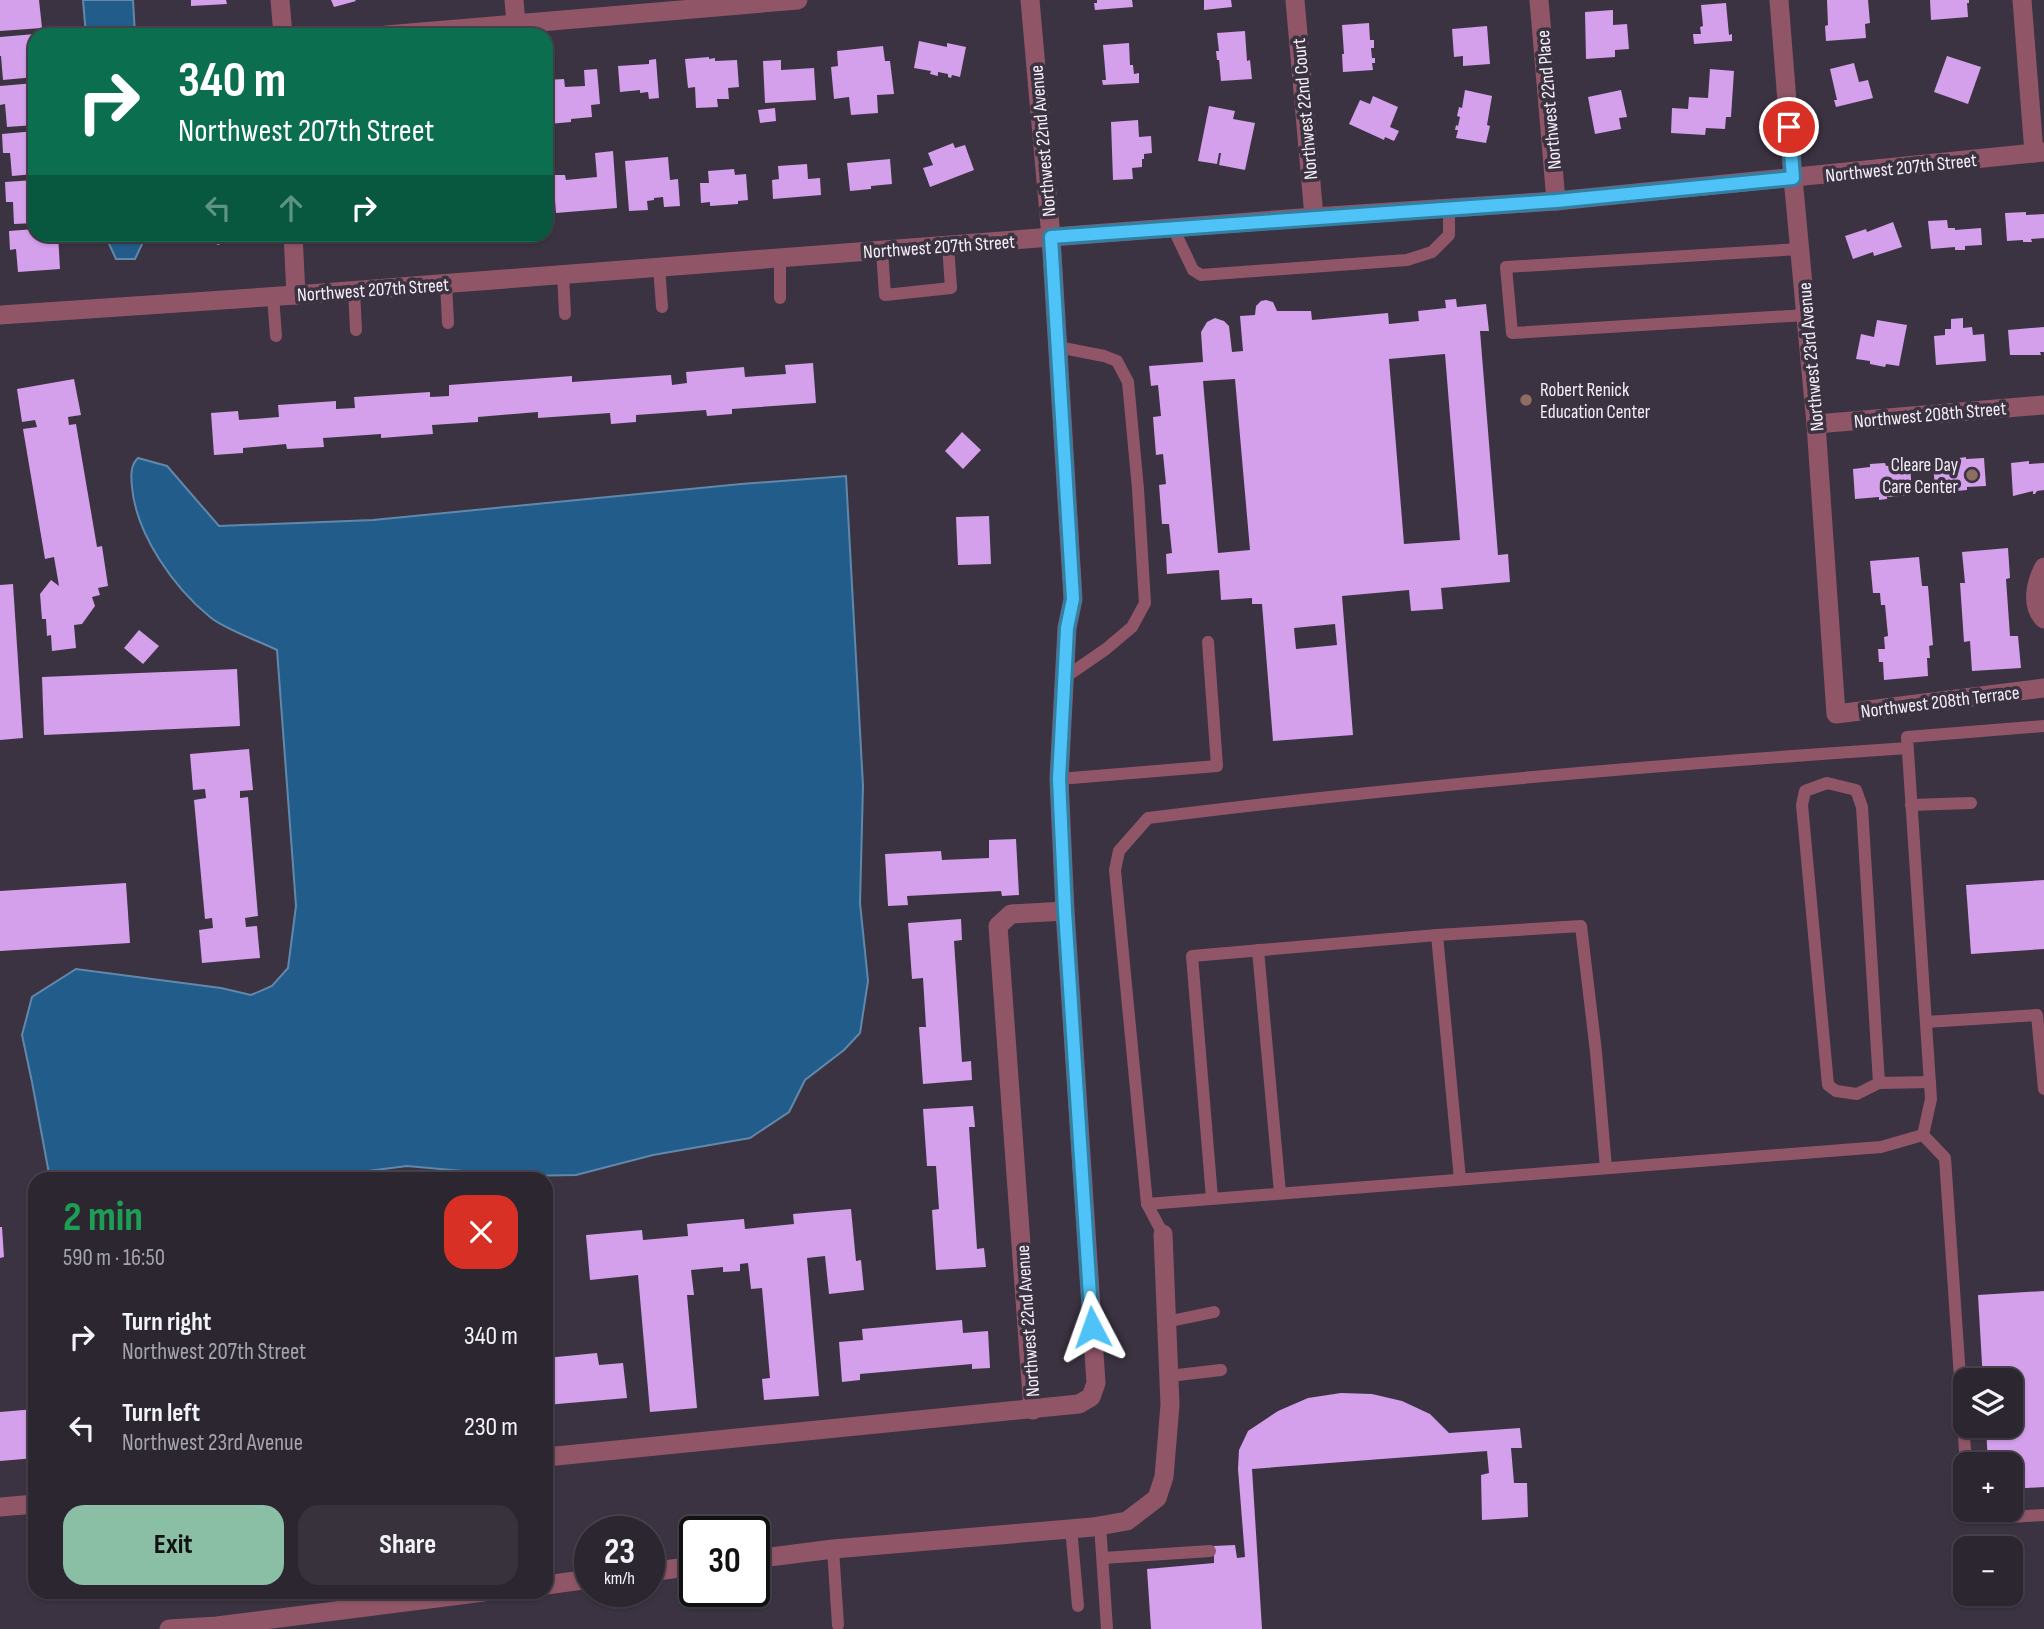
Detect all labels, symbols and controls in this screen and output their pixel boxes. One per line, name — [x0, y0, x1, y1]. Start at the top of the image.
street label: Northwest 22nd Place — [1532, 29, 1567, 171]
street label: Northwest 22nd Court — [1288, 37, 1323, 181]
text: 340 m — [178, 52, 286, 111]
icon: right — [63, 56, 154, 147]
street label: Northwest 22nd Avenue — [1025, 64, 1062, 218]
pin — [1759, 97, 1819, 157]
icon: arrive — [1770, 108, 1808, 146]
text: Northwest 207th Street — [178, 112, 434, 151]
street label: Northwest 207th Street — [1824, 149, 1978, 188]
icon: left — [199, 189, 237, 227]
icon: ahead — [272, 189, 310, 227]
icon: right — [345, 189, 383, 227]
street label: Northwest 207th Street — [862, 231, 1016, 264]
street label: Northwest 207th Street — [296, 274, 450, 307]
street label: Northwest 23rd Avenue — [1794, 281, 1829, 432]
place label: Robert Renick Education Center — [1540, 379, 1651, 424]
marker: Robert Renick Education Center — [1518, 392, 1534, 408]
street label: Northwest 208th Street — [1853, 397, 2007, 434]
place label: Cleare Day Care Center — [1882, 454, 1959, 499]
marker: Cleare Day Care Center — [1964, 467, 1980, 483]
street label: Northwest 208th Terrace — [1859, 681, 2021, 724]
text: 2 min — [63, 1192, 143, 1243]
button: close — [444, 1195, 518, 1269]
text: 590 m · 16:50 — [63, 1244, 165, 1272]
street label: Northwest 22nd Avenue — [1012, 1244, 1045, 1398]
position arrow — [1055, 1290, 1129, 1364]
text: Turn right — [122, 1307, 211, 1338]
icon: right — [63, 1318, 101, 1356]
text: 340 m — [464, 1321, 518, 1352]
text: Northwest 207th Street — [122, 1338, 306, 1366]
map controls — [1953, 1368, 2023, 1606]
button: layers — [1953, 1368, 2023, 1438]
text: Turn left — [122, 1398, 200, 1429]
icon: left — [63, 1409, 101, 1447]
text: 230 m — [464, 1412, 518, 1443]
text: Northwest 23rd Avenue — [122, 1429, 303, 1457]
button: + — [1953, 1452, 2023, 1522]
button: Exit — [63, 1505, 284, 1585]
button: Share — [298, 1505, 518, 1585]
speed limit sign: 30 — [679, 1516, 770, 1607]
text: 23 — [604, 1531, 635, 1574]
button: − — [1953, 1536, 2023, 1606]
text: km/h — [604, 1568, 635, 1589]

